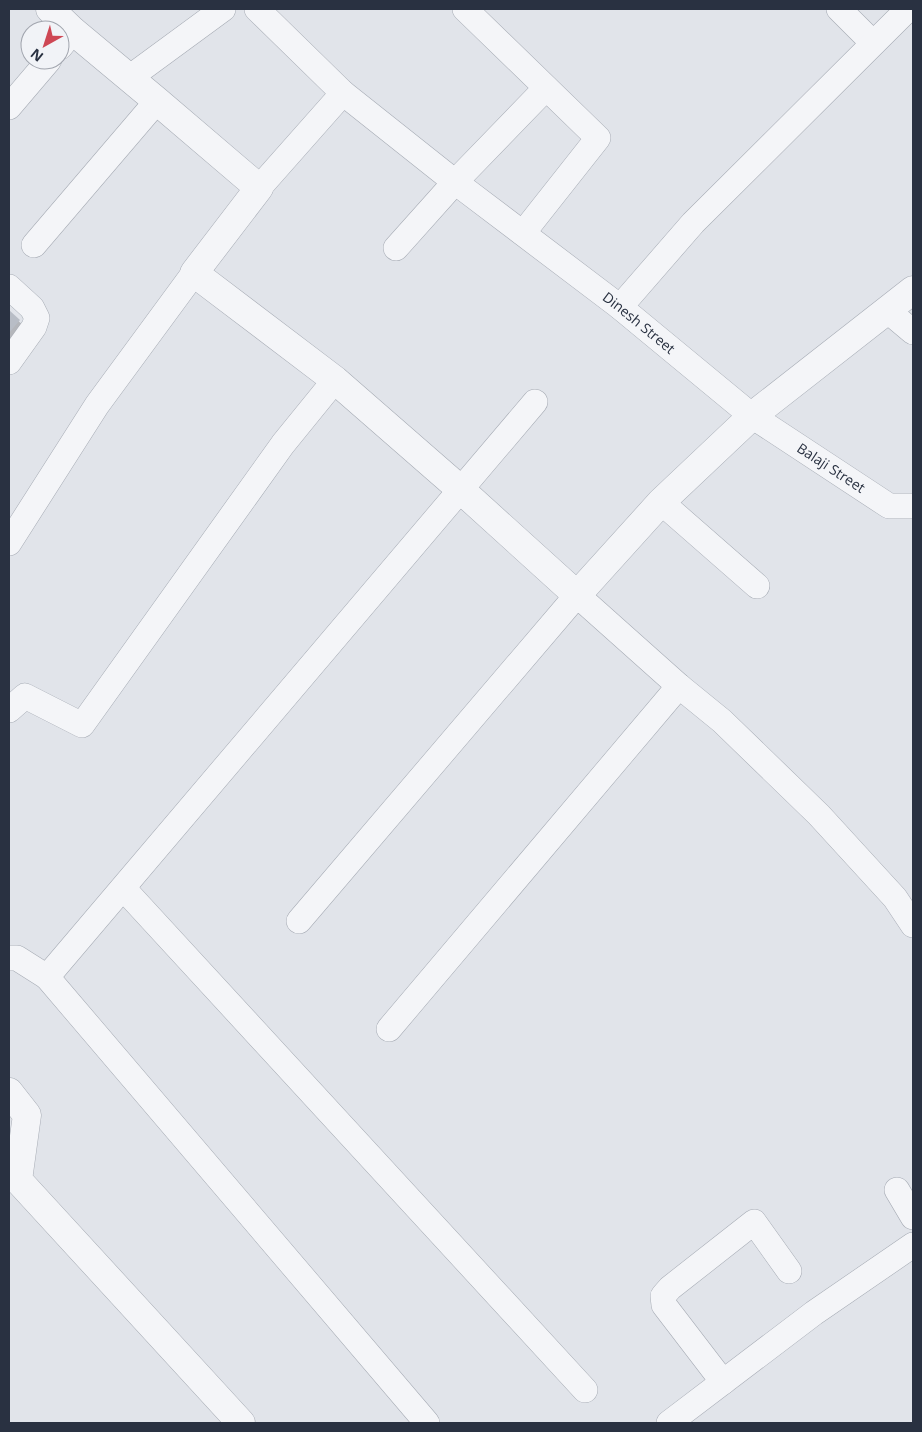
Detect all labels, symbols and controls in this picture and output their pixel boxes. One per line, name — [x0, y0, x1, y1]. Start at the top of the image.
north arrow — [20, 20, 70, 70]
text: N — [26, 45, 47, 66]
street label: Dinesh Street — [599, 287, 679, 358]
street label: Balaji Street — [793, 438, 869, 497]

